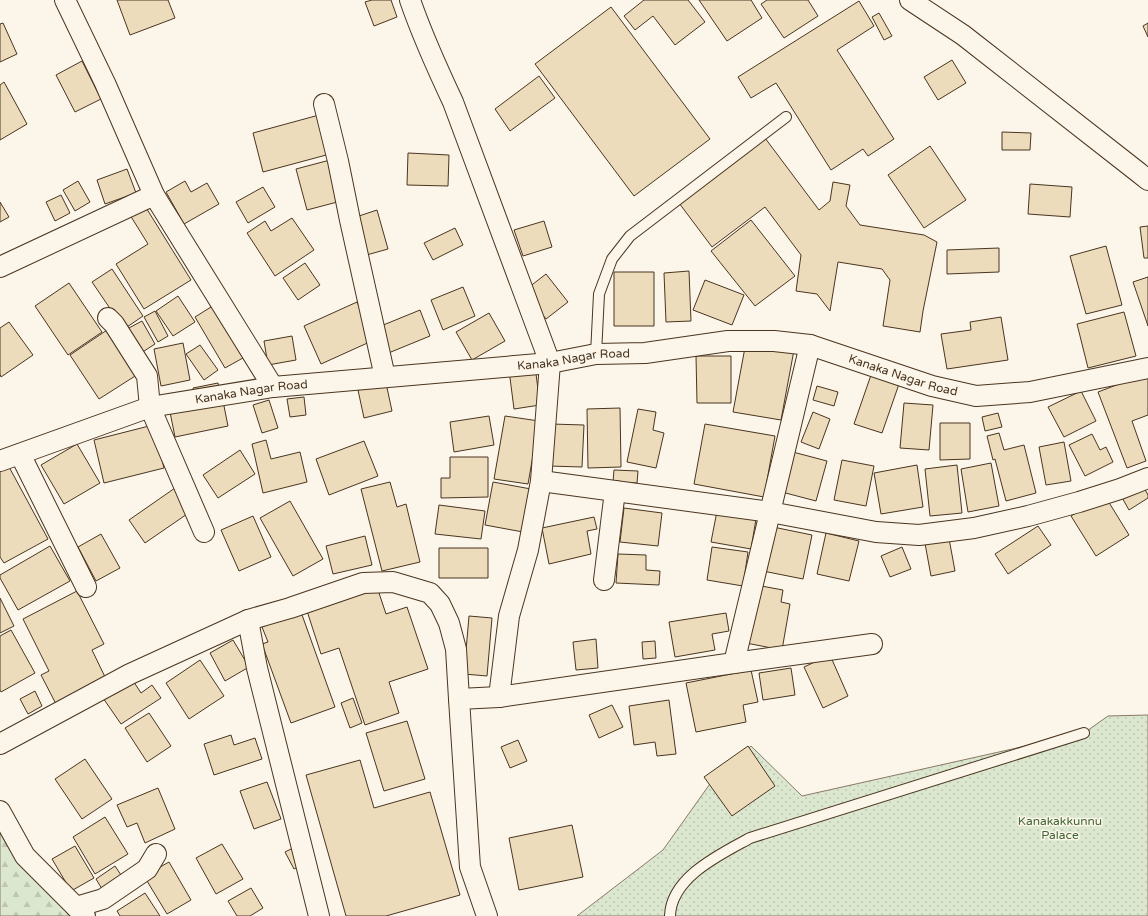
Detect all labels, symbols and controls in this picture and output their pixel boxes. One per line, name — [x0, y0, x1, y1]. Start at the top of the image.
street label: Kanaka Nagar Road — [517, 346, 630, 373]
street label: Kanaka Nagar Road — [847, 351, 959, 399]
street label: Kanaka Nagar Road — [194, 377, 308, 407]
park label: Kanakakkunnu Palace — [1018, 814, 1102, 842]

